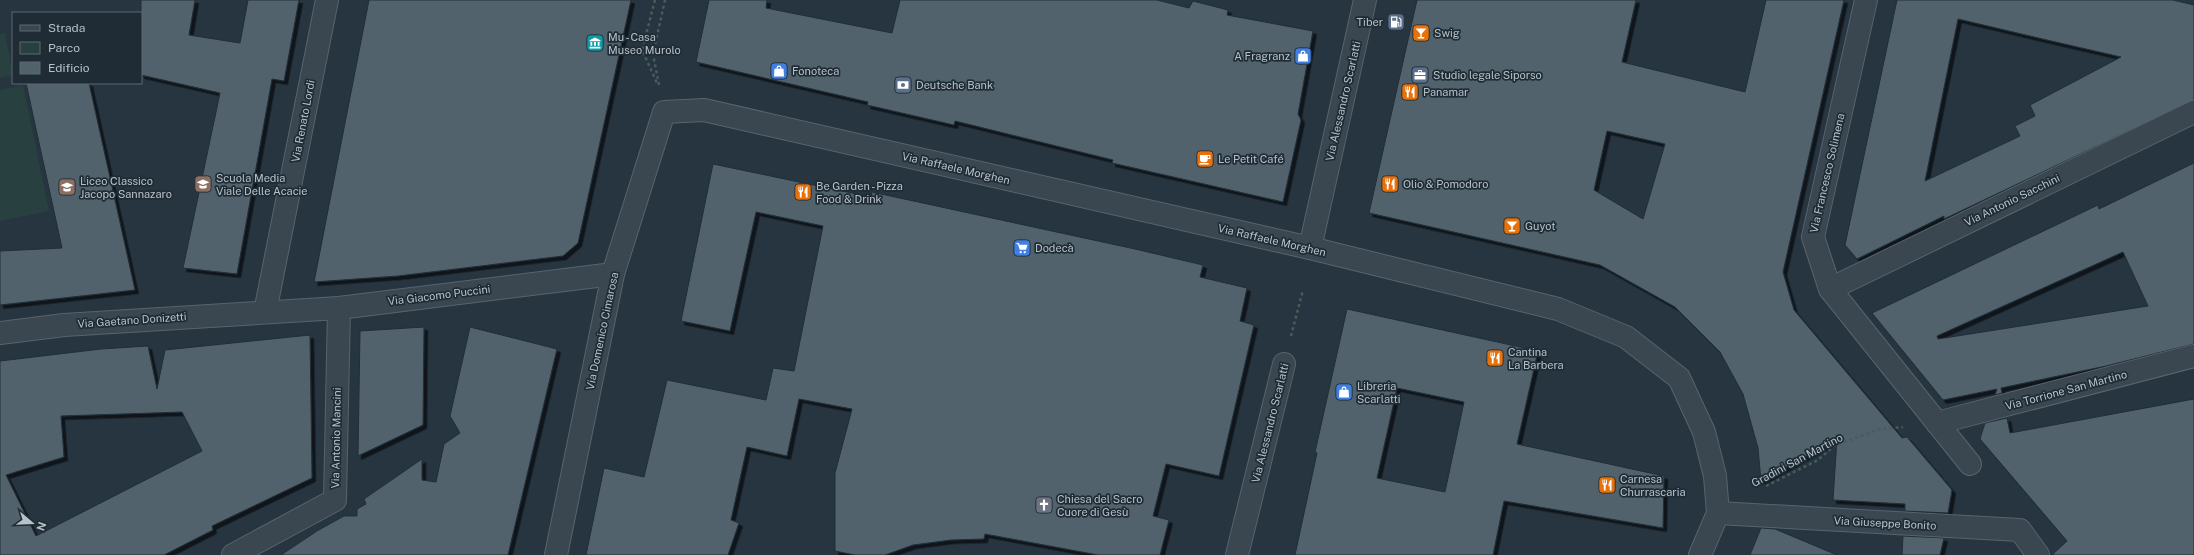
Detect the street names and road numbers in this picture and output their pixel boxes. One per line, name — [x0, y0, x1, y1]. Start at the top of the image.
street label: Via Alessandro Scarlatti — [1323, 40, 1363, 162]
street label: Via Renato Lordi — [289, 79, 317, 163]
street label: Via Francesco Solimena — [1807, 112, 1847, 234]
street label: Via Raffaele Morghen — [901, 150, 1011, 186]
street label: Via Antonio Sacchini — [1962, 172, 2062, 228]
street label: Via Raffaele Morghen — [1217, 222, 1327, 258]
street label: Via Domenico Cimarosa — [584, 271, 620, 391]
street label: Via Giacomo Puccini — [387, 283, 491, 307]
street label: Via Gaetano Donizetti — [77, 310, 187, 330]
street label: Via Alessandro Scarlatti — [1249, 362, 1291, 484]
street label: Via Torrione San Martino — [2004, 368, 2128, 412]
street label: Via Antonio Mancini — [329, 387, 343, 489]
street label: Gradini San Martino — [1749, 431, 1845, 489]
street label: Via Giuseppe Bonito — [1833, 514, 1937, 532]

